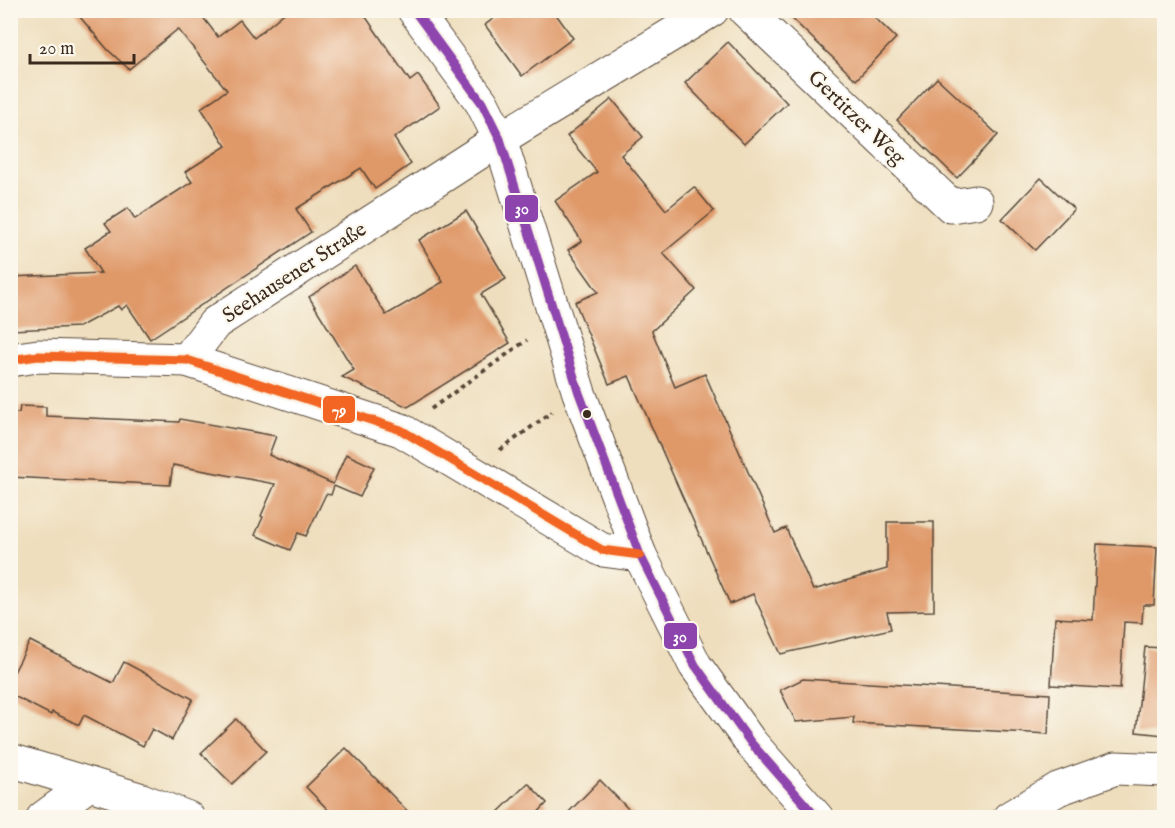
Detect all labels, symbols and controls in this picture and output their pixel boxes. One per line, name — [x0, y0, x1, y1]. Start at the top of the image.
scale bar — [30, 27, 134, 65]
text: 20 m — [39, 38, 74, 61]
street label: Gertitzer Weg — [801, 65, 911, 172]
line badge: 30 — [504, 194, 539, 223]
text: 30 — [515, 200, 529, 220]
street label: Seehausener Straße — [218, 216, 372, 330]
line badge: 79 — [322, 395, 356, 424]
text: 79 — [332, 402, 346, 422]
unlabelled marker — [581, 408, 593, 420]
line badge: 30 — [663, 622, 698, 650]
text: 30 — [673, 628, 687, 648]

